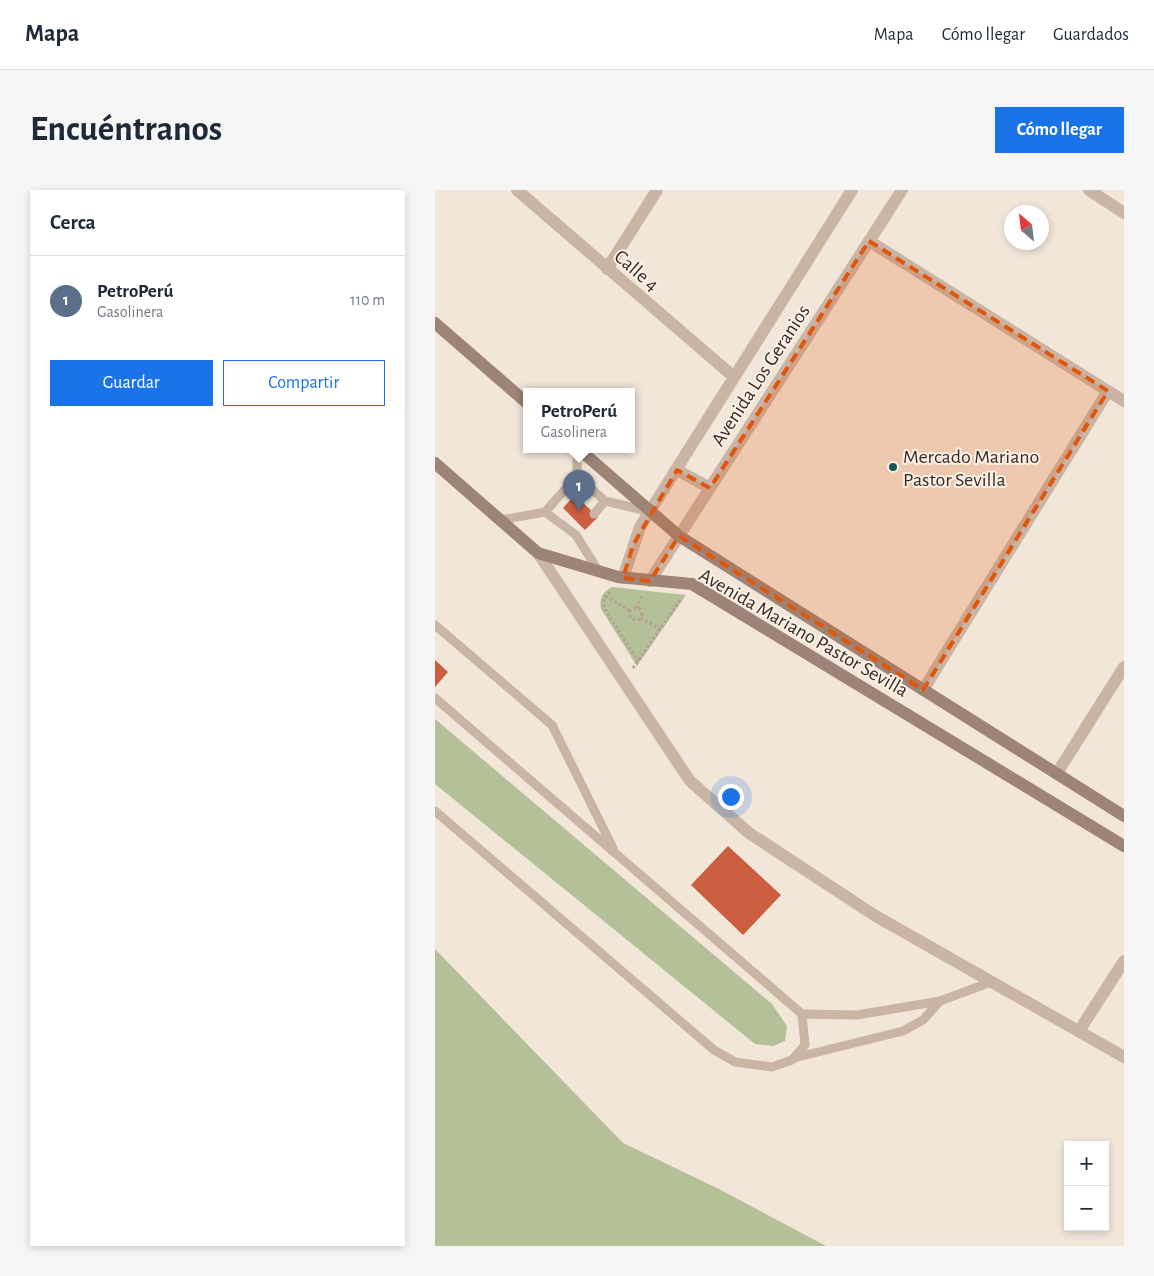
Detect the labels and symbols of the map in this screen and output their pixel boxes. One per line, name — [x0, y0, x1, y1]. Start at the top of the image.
north arrow — [1004, 205, 1049, 250]
street label: Calle 4 — [610, 246, 662, 295]
street label: Avenida Los Geranios — [708, 301, 814, 450]
place label: Mercado Mariano Pastor Sevilla — [903, 447, 1039, 490]
marker: Mercado Mariano Pastor Sevilla — [887, 461, 899, 473]
pin: 1 — [563, 470, 595, 511]
street label: Avenida Mariano Pastor Sevilla — [696, 565, 911, 701]
your location — [718, 784, 744, 810]

